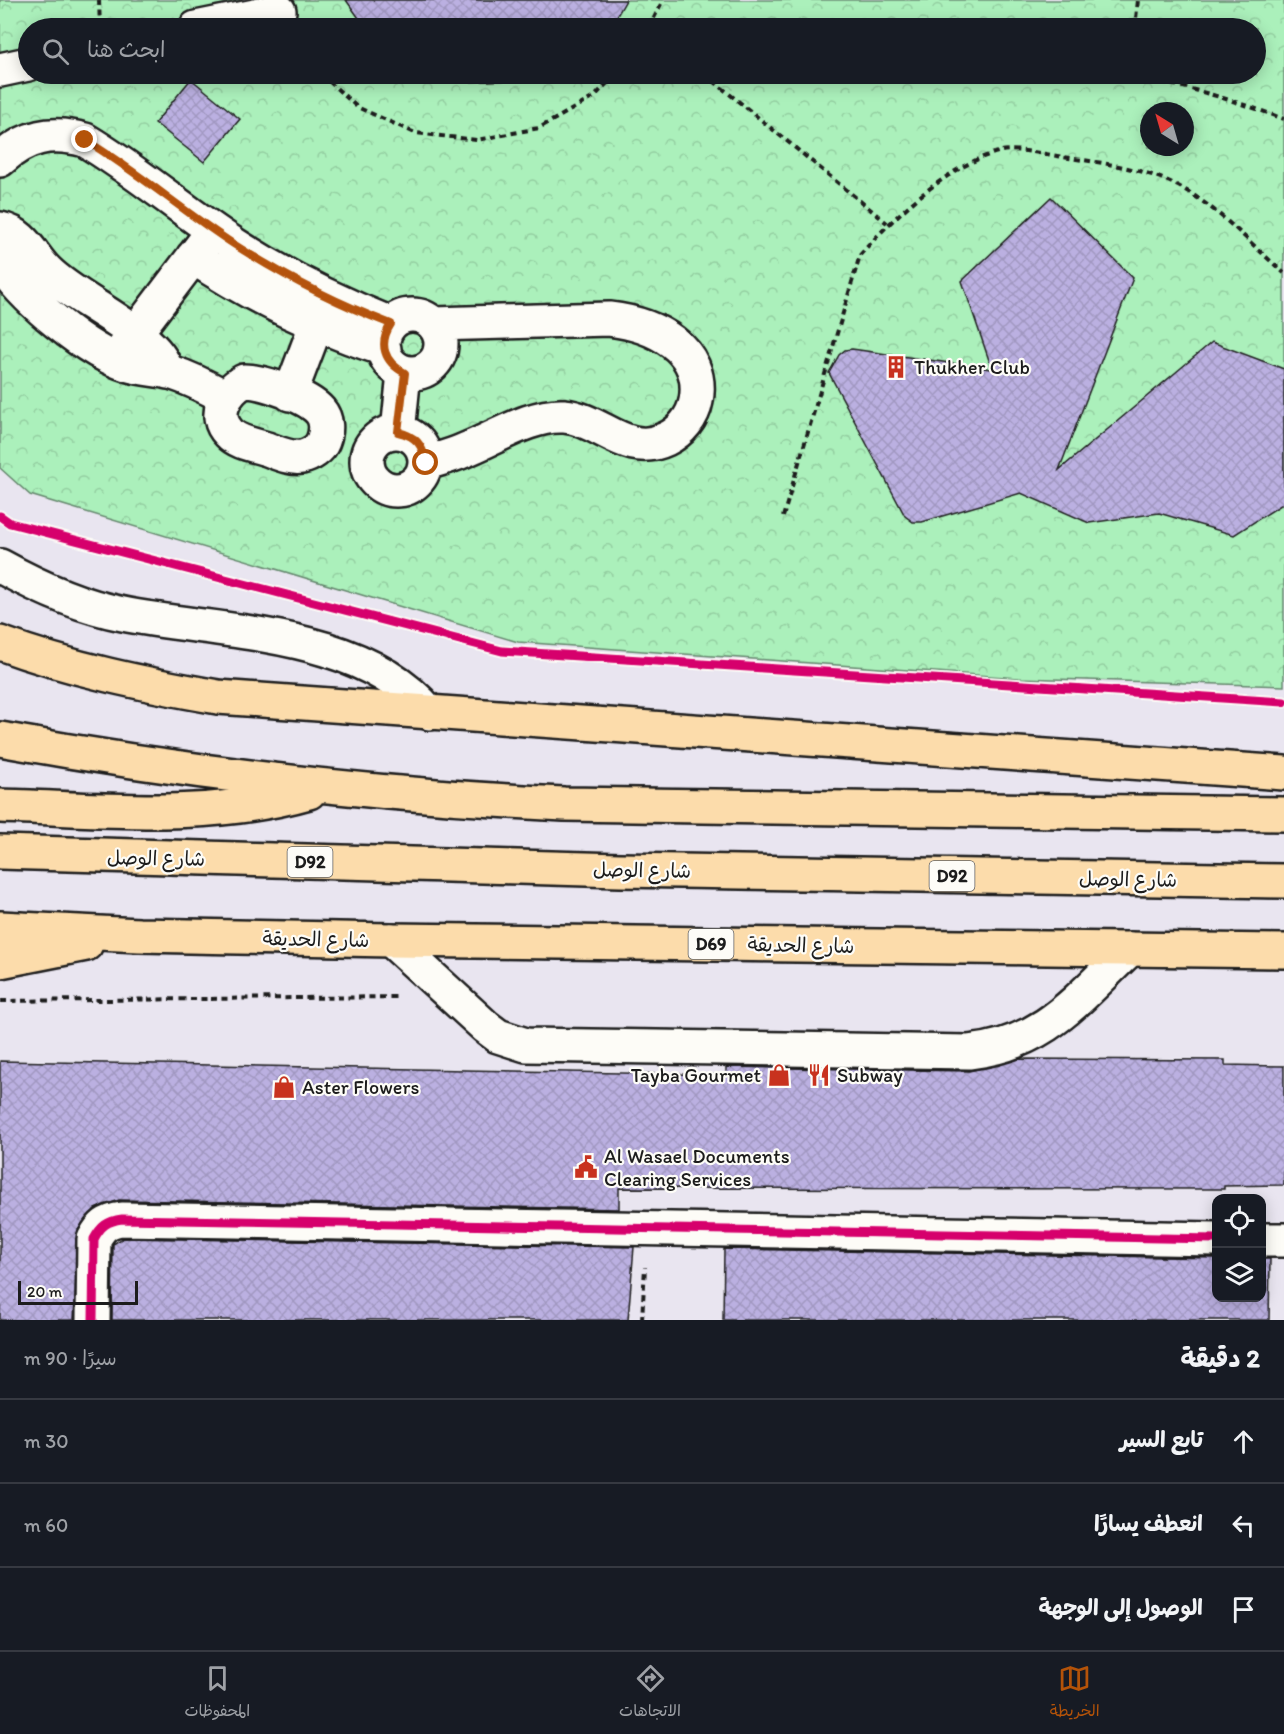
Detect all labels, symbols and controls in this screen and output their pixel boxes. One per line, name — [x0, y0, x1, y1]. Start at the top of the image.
search box — [18, 18, 1266, 84]
icon: search — [39, 35, 72, 68]
text: ابحث هنا — [87, 36, 166, 63]
north arrow — [1140, 102, 1194, 156]
route end — [71, 126, 97, 152]
building icon: Thukher Club — [883, 354, 909, 380]
place label: Thukher Club — [914, 355, 1030, 379]
route start — [412, 449, 438, 475]
street label: شارع الوصل — [107, 845, 205, 873]
road number: D92 — [288, 847, 332, 877]
street label: شارع الوصل — [593, 857, 691, 885]
road number: D92 — [930, 861, 974, 891]
street label: شارع الوصل — [1079, 866, 1177, 894]
street label: شارع الحديقة — [262, 926, 370, 954]
road number: D69 — [688, 929, 734, 959]
street label: شارع الحديقة — [747, 932, 855, 960]
shop icon: Tayba Gourmet — [766, 1062, 792, 1088]
restaurant icon: Subway — [806, 1062, 832, 1088]
place label: Tayba Gourmet — [631, 1063, 762, 1087]
place label: Subway — [837, 1063, 903, 1087]
shop icon: Aster Flowers — [271, 1074, 297, 1100]
place label: Aster Flowers — [302, 1075, 419, 1099]
place label: Al Wasael Documents Clearing Services — [604, 1144, 790, 1191]
public building icon: Al Wasael Documents Clearing Services — [573, 1154, 599, 1180]
map controls — [1212, 1194, 1266, 1302]
button: locate — [1212, 1194, 1266, 1248]
button: layers — [1212, 1248, 1266, 1302]
scale bar — [18, 1278, 138, 1306]
text: 20 m — [27, 1282, 62, 1301]
text: 2 دقيقة — [1180, 1342, 1260, 1374]
text: سيرًا · 90 m — [24, 1346, 117, 1370]
icon: ahead — [1227, 1425, 1260, 1458]
text: تابع السير — [1120, 1426, 1203, 1453]
text: 30 m — [24, 1429, 69, 1453]
icon: left — [1227, 1509, 1260, 1542]
text: انعطف يسارًا — [1094, 1510, 1203, 1537]
text: 60 m — [24, 1513, 68, 1537]
icon: arrive — [1227, 1593, 1260, 1626]
text: الوصول إلى الوجهة — [1038, 1594, 1203, 1621]
tab: المحفوظات — [184, 1662, 250, 1725]
tab: الاتجاهات — [619, 1662, 681, 1725]
tab: الخريطة — [1050, 1662, 1100, 1725]

